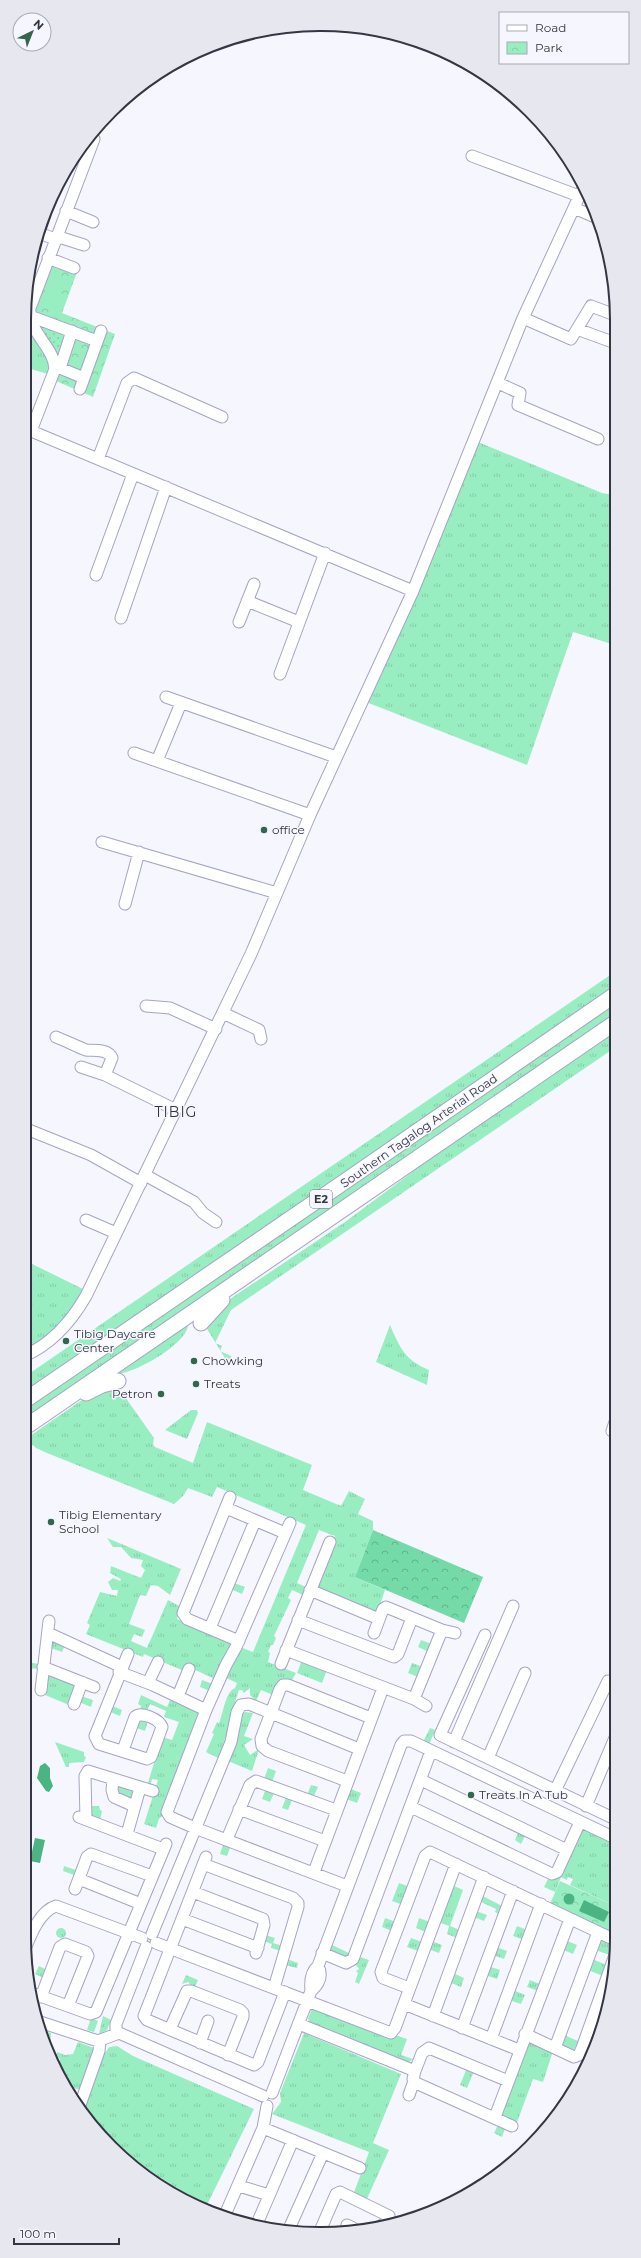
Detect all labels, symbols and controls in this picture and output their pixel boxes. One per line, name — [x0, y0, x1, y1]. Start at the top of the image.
north arrow — [12, 12, 52, 52]
legend — [499, 12, 629, 64]
text: N — [31, 17, 47, 33]
text: Road — [535, 20, 566, 35]
text: Park — [535, 40, 563, 55]
place label: office — [272, 822, 305, 837]
marker: office — [259, 825, 269, 835]
street label: Southern Tagalog Arterial Road — [337, 1070, 500, 1191]
district label: TIBIG — [155, 1103, 197, 1121]
road number: E2 — [310, 1190, 332, 1208]
place label: Tibig Daycare Center — [74, 1326, 156, 1355]
marker: Tibig Daycare Center — [61, 1336, 71, 1346]
place label: Chowking — [202, 1353, 263, 1368]
marker: Chowking — [189, 1356, 199, 1366]
place label: Treats — [204, 1376, 240, 1391]
marker: Treats — [191, 1379, 201, 1389]
place label: Petron — [112, 1386, 153, 1401]
marker: Petron — [156, 1389, 166, 1399]
place label: Tibig Elementary School — [59, 1507, 162, 1536]
marker: Tibig Elementary School — [46, 1517, 56, 1527]
place label: Treats In A Tub — [479, 1787, 568, 1802]
marker: Treats In A Tub — [466, 1790, 476, 1800]
scale bar — [14, 2220, 119, 2246]
text: 100 m — [20, 2226, 56, 2241]

